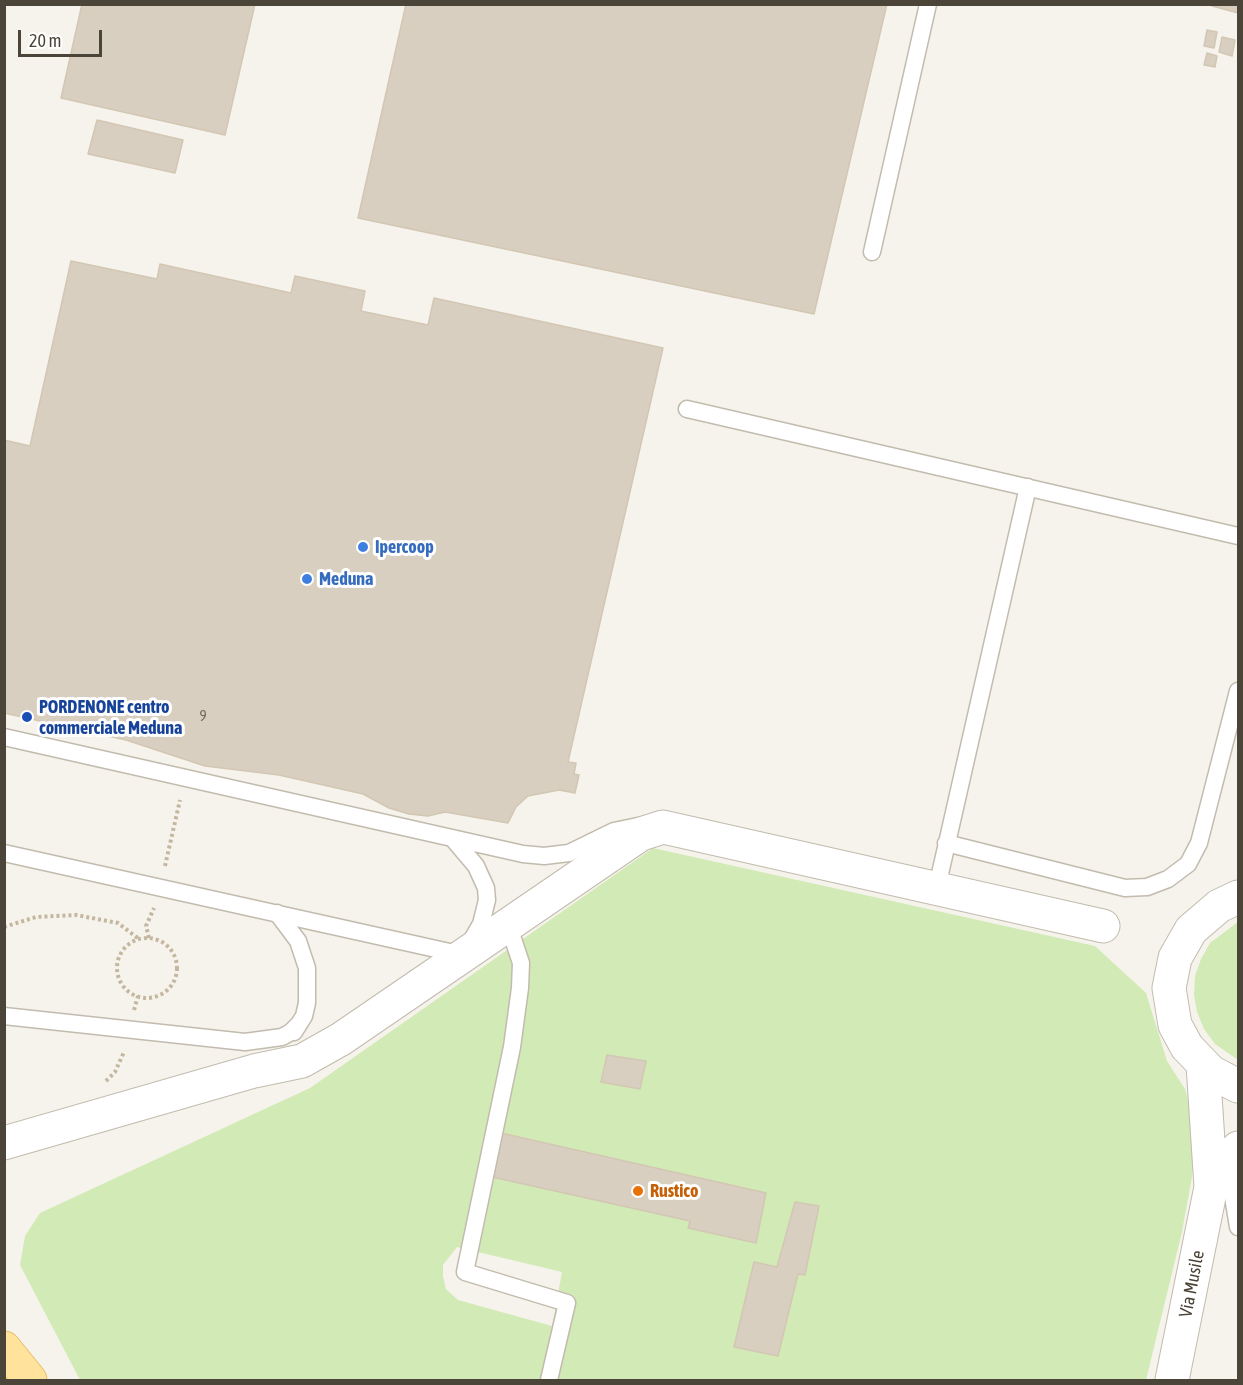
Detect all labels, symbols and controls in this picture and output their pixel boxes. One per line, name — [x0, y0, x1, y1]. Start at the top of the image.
scale bar — [21, 18, 105, 56]
text: 20 m — [29, 30, 61, 51]
place label: Ipercoop — [375, 536, 434, 558]
marker: Ipercoop — [356, 540, 370, 554]
place label: Meduna — [319, 568, 373, 590]
marker: Meduna — [300, 572, 314, 586]
place label: PORDENONE centro commerciale Meduna — [39, 696, 182, 738]
house number: 9 — [199, 707, 207, 725]
marker: PORDENONE centro commerciale Meduna — [20, 710, 34, 724]
place label: Rustico — [650, 1180, 698, 1202]
marker: Rustico — [631, 1184, 645, 1198]
street label: Via Musile — [1175, 1249, 1209, 1319]

